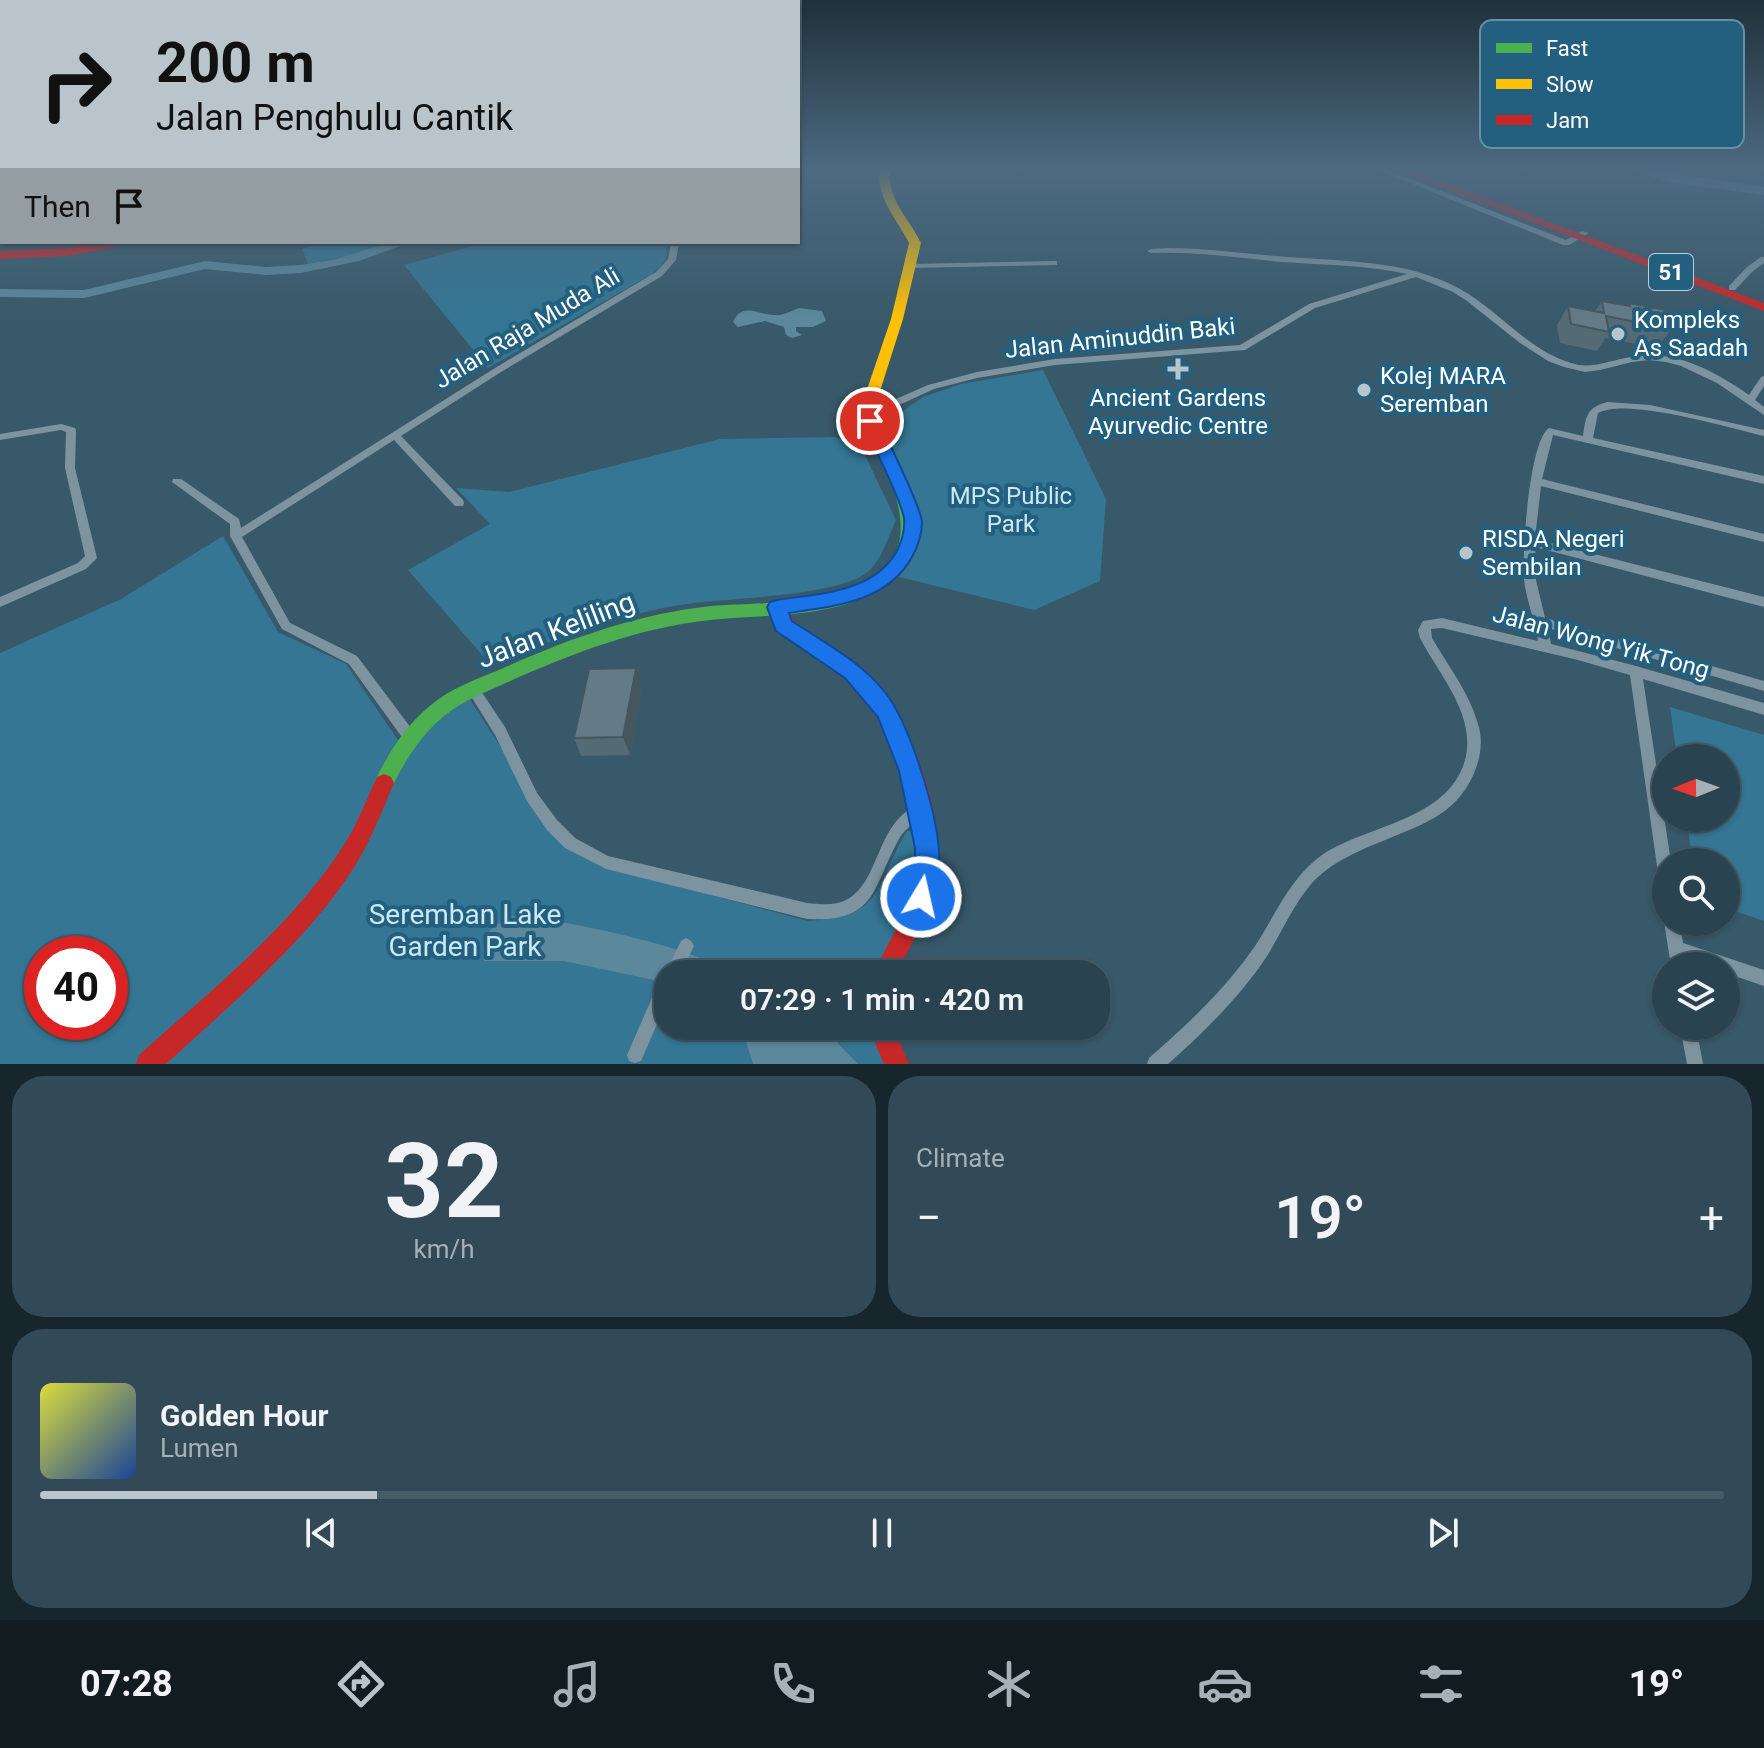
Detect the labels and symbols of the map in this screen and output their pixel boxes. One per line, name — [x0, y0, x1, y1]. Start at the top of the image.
legend — [1480, 20, 1744, 148]
text: Fast — [1546, 36, 1588, 61]
text: Slow — [1546, 72, 1594, 97]
text: Jam — [1546, 108, 1589, 133]
road number: 51 — [1649, 254, 1693, 290]
street label: Jalan Raja Muda Ali — [429, 262, 625, 394]
place label: Kompleks As Saadah — [1634, 306, 1748, 362]
street label: Jalan Aminuddin Baki — [1003, 312, 1237, 364]
marker: Kompleks As Saadah — [1609, 325, 1627, 343]
marker: Ancient Gardens Ayurvedic Centre — [1167, 358, 1189, 380]
place label: Kolej MARA Seremban — [1380, 362, 1506, 418]
marker: Kolej MARA Seremban — [1355, 381, 1373, 399]
place label: Ancient Gardens Ayurvedic Centre — [1088, 384, 1268, 440]
pin — [836, 387, 904, 455]
park label: MPS Public Park — [950, 482, 1072, 538]
place label: RISDA Negeri Sembilan — [1482, 525, 1625, 581]
marker: RISDA Negeri Sembilan — [1457, 544, 1475, 562]
street label: Jalan Keliling — [473, 585, 639, 675]
street label: Jalan Wong Yik Tong — [1490, 600, 1712, 684]
north arrow — [1652, 744, 1740, 832]
position arrow — [879, 855, 963, 939]
park label: Seremban Lake Garden Park — [369, 898, 561, 963]
speed limit sign: 40 — [24, 936, 128, 1040]

